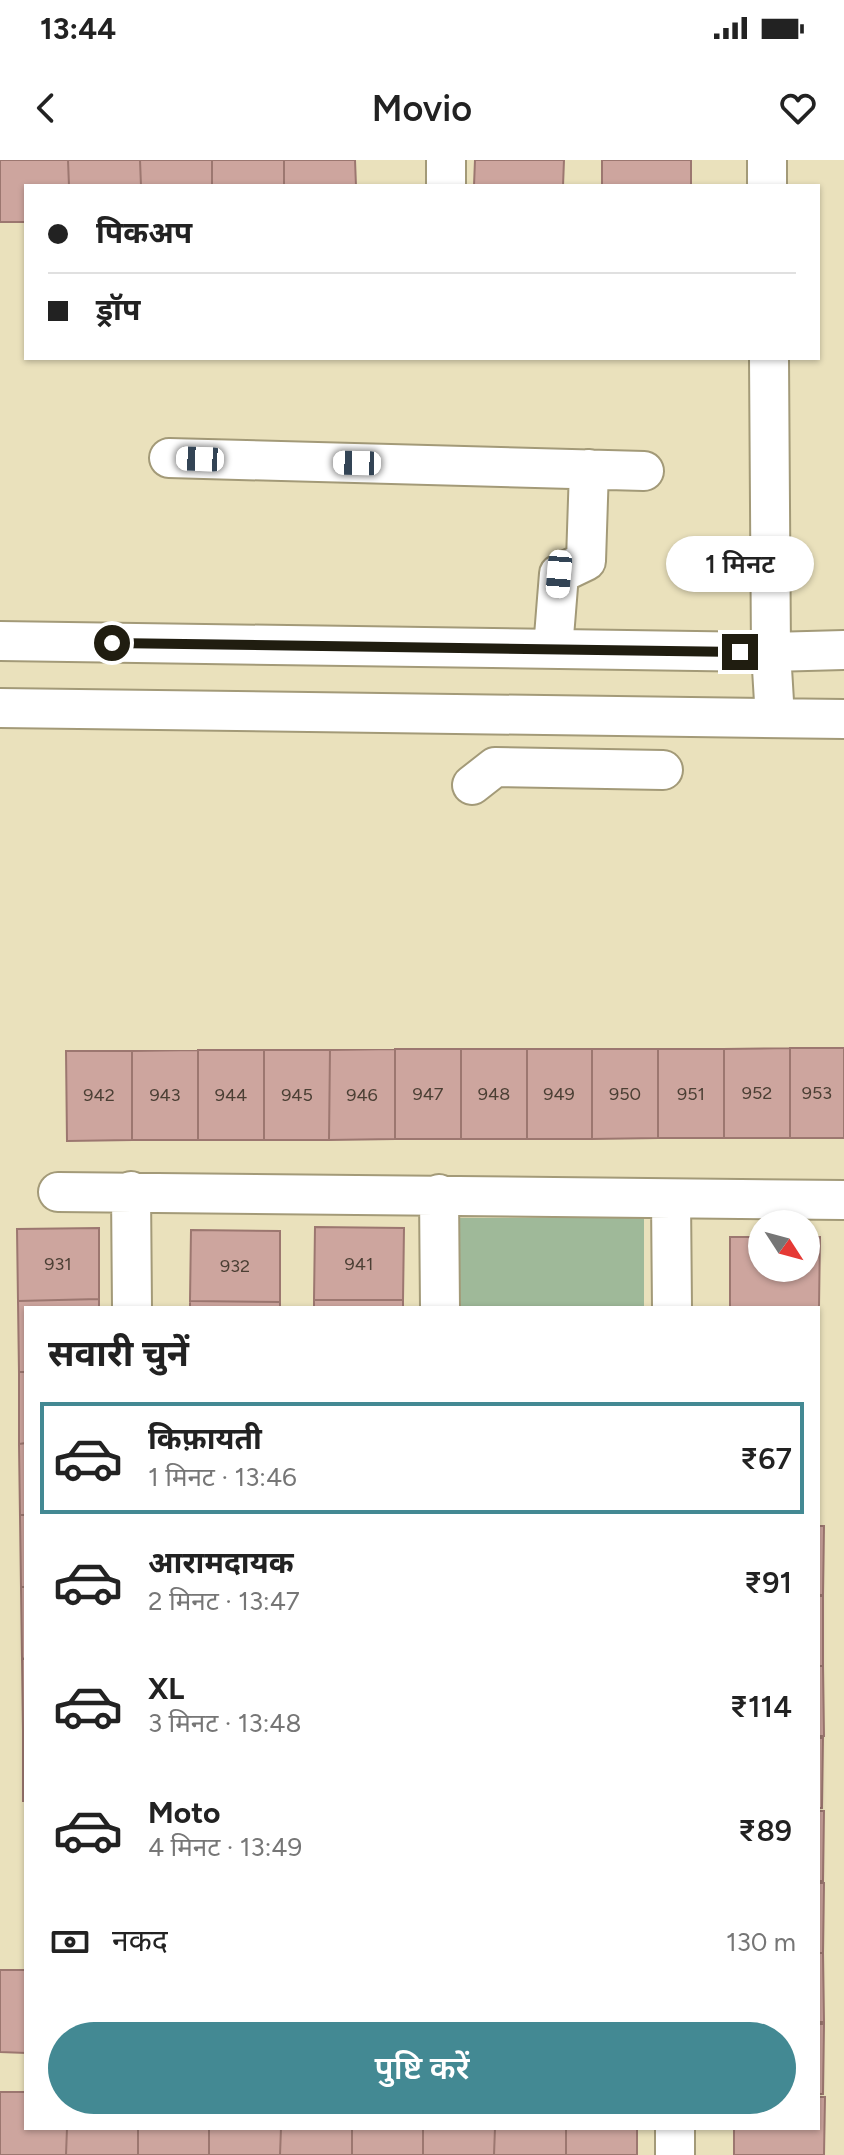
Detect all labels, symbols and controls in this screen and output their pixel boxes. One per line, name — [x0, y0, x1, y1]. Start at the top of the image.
text: 13:44 — [40, 10, 116, 47]
icon: back — [24, 86, 68, 130]
icon: heart — [776, 86, 820, 130]
text: Movio — [372, 87, 472, 130]
text: पिकअप — [96, 214, 192, 251]
text: ड्रॉप — [96, 291, 140, 328]
car — [176, 446, 224, 472]
car — [333, 451, 381, 475]
callout: 1 मिनट — [666, 536, 814, 592]
text: 1 मिनट — [705, 548, 775, 580]
car — [545, 549, 573, 599]
route start — [94, 625, 130, 661]
route end — [722, 634, 758, 670]
house number: 952 — [742, 1082, 772, 1104]
house number: 953 — [802, 1082, 832, 1104]
house number: 947 — [412, 1083, 444, 1105]
house number: 948 — [478, 1083, 510, 1105]
house number: 949 — [543, 1083, 575, 1105]
house number: 950 — [609, 1083, 641, 1105]
house number: 951 — [677, 1083, 705, 1105]
house number: 942 — [83, 1084, 115, 1106]
house number: 943 — [149, 1084, 181, 1106]
house number: 944 — [215, 1084, 247, 1106]
house number: 945 — [281, 1084, 313, 1106]
house number: 946 — [346, 1084, 378, 1106]
north arrow — [748, 1210, 820, 1282]
map controls — [748, 1210, 820, 1282]
house number: 931 — [44, 1253, 72, 1275]
house number: 941 — [345, 1253, 373, 1275]
house number: 932 — [220, 1255, 250, 1277]
text: सवारी चुनें — [48, 1332, 189, 1375]
text: किफ़ायती — [148, 1420, 262, 1457]
icon: car — [52, 1422, 124, 1494]
text: ₹67 — [740, 1440, 792, 1477]
text: 1 मिनट · 13:46 — [148, 1461, 297, 1493]
text: आरामदायक — [148, 1544, 294, 1581]
icon: car — [52, 1546, 124, 1618]
text: ₹91 — [744, 1564, 792, 1601]
text: 2 मिनट · 13:47 — [148, 1585, 300, 1617]
icon: car — [52, 1670, 124, 1742]
text: XL — [148, 1670, 184, 1707]
text: ₹114 — [730, 1688, 792, 1725]
text: 3 मिनट · 13:48 — [148, 1707, 301, 1739]
icon: car — [52, 1794, 124, 1866]
text: Moto — [148, 1794, 220, 1831]
text: ₹89 — [738, 1812, 792, 1849]
text: 4 मिनट · 13:49 — [148, 1831, 302, 1863]
icon: cash — [48, 1920, 92, 1964]
text: नकद — [112, 1922, 168, 1959]
text: 130 m — [726, 1926, 796, 1958]
button: पुष्टि करें — [48, 2022, 796, 2114]

